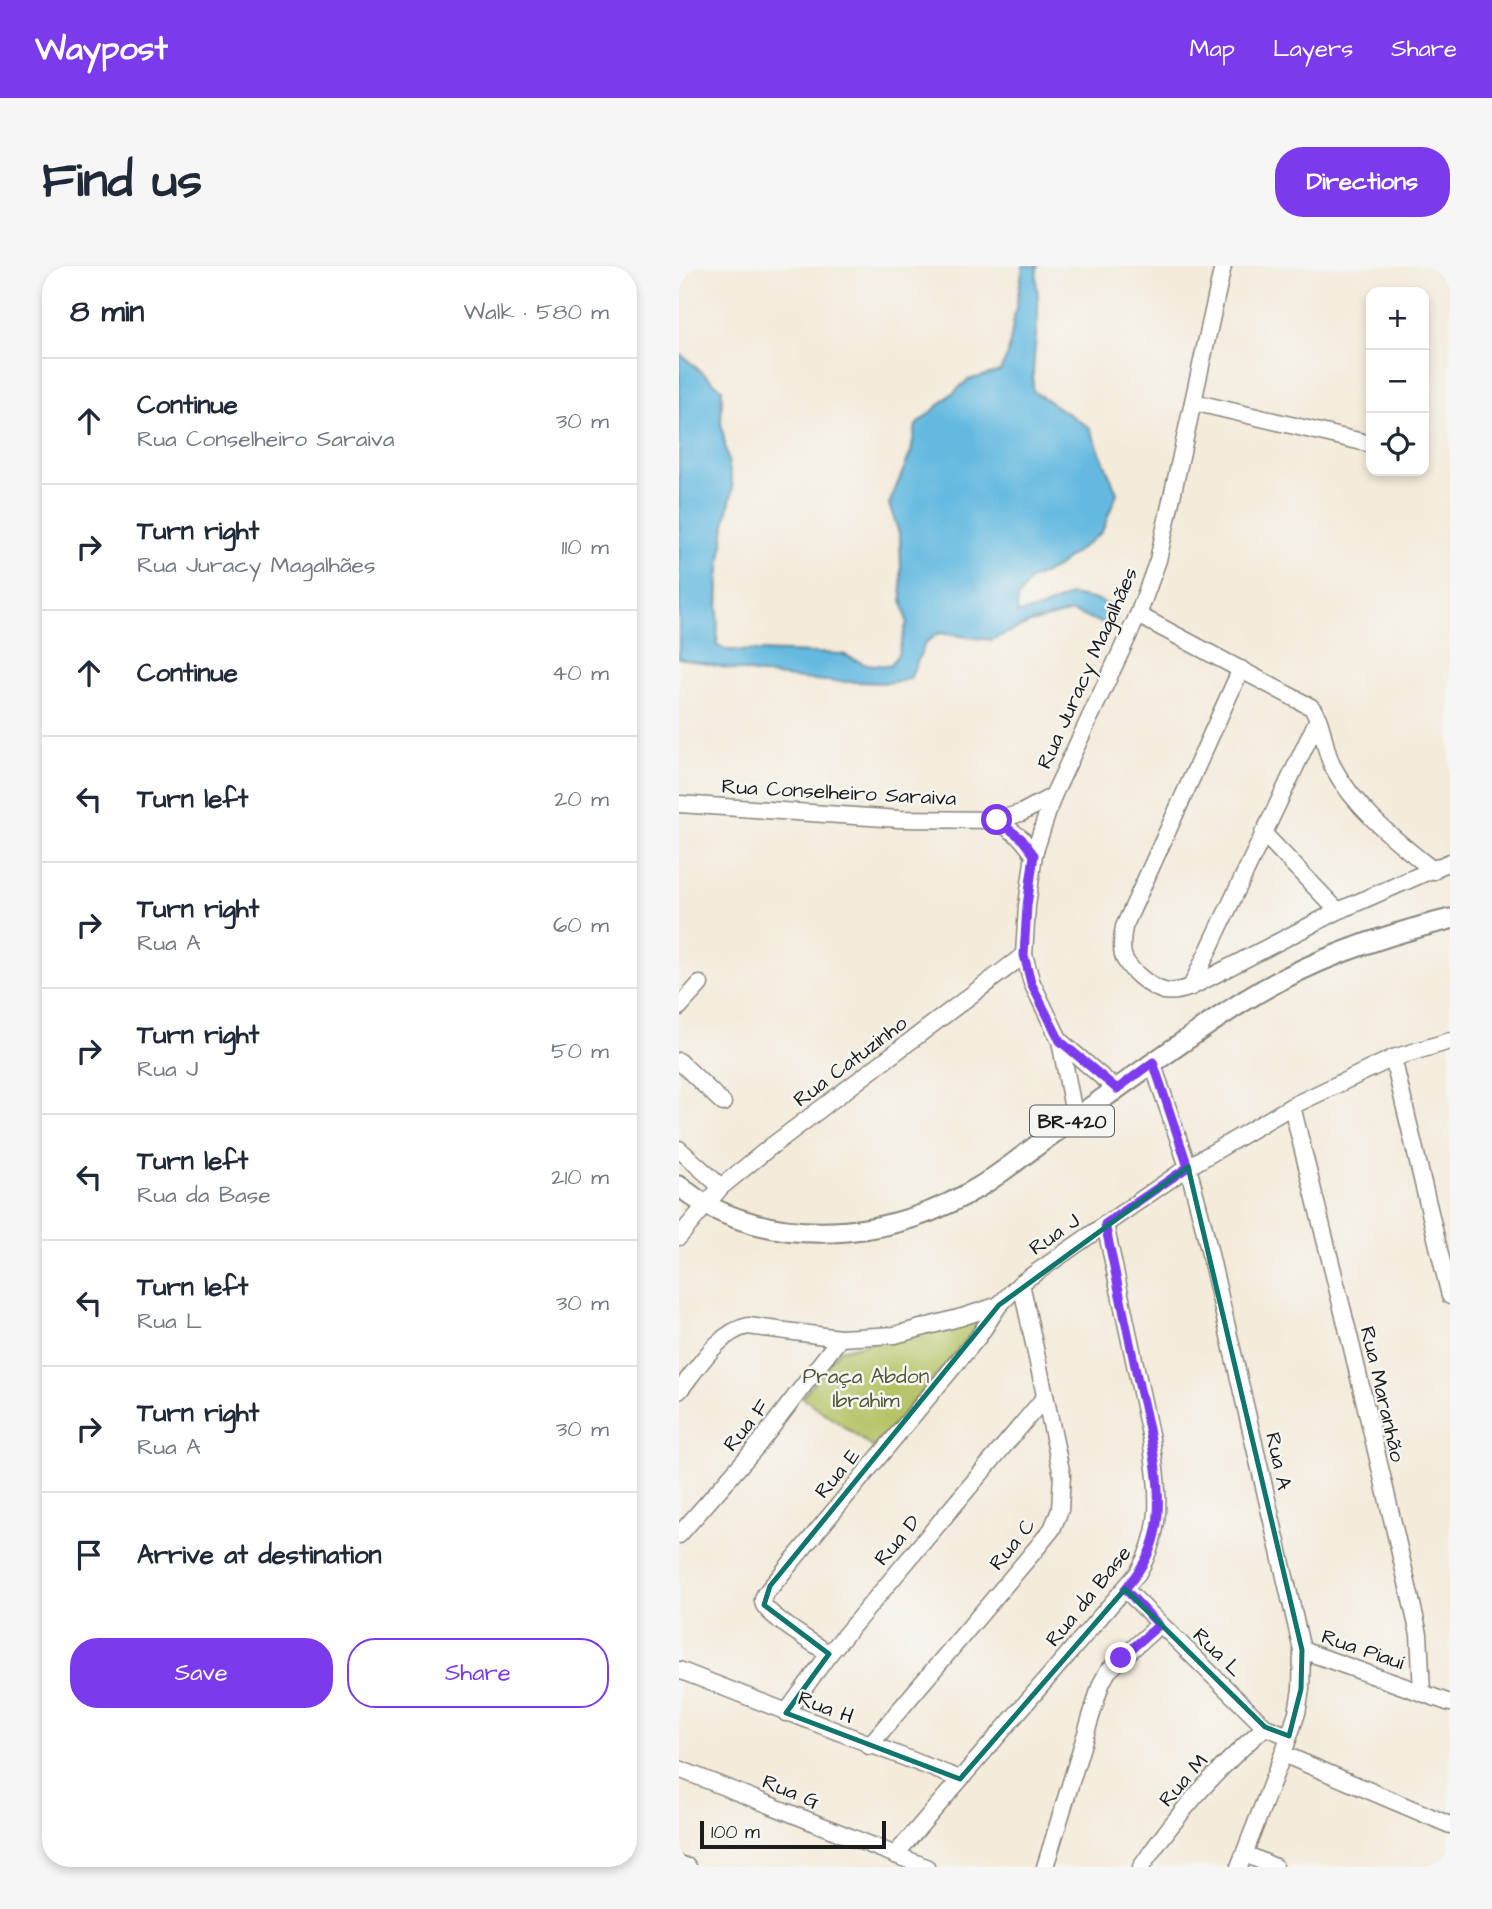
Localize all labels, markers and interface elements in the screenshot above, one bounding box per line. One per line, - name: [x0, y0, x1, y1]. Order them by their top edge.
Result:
- text: Waypost: [35, 26, 168, 72]
- text: Map: [1190, 32, 1235, 66]
- text: Layers: [1273, 32, 1353, 66]
- text: Share: [1391, 32, 1457, 66]
- button: Directions: [1275, 147, 1450, 217]
- text: Find us: [42, 148, 202, 216]
- map controls: [1366, 287, 1429, 476]
- button: +: [1366, 287, 1429, 350]
- text: 8 min: [70, 291, 144, 333]
- text: Walk · 580 m: [463, 296, 609, 328]
- button: −: [1366, 350, 1429, 413]
- text: Continue: [137, 387, 238, 423]
- icon: ahead: [70, 402, 108, 440]
- text: 30 m: [556, 405, 609, 437]
- button: locate: [1366, 413, 1429, 476]
- text: Rua Conselheiro Saraiva: [137, 423, 394, 455]
- text: Turn right: [137, 513, 259, 549]
- icon: right: [70, 528, 108, 566]
- text: 110 m: [561, 531, 609, 563]
- text: Rua Juracy Magalhães: [137, 549, 376, 581]
- street label: Rua Juracy Magalhães: [1030, 563, 1147, 774]
- icon: ahead: [70, 654, 108, 692]
- text: Continue: [137, 655, 238, 691]
- text: 40 m: [552, 657, 609, 689]
- street label: Rua Conselheiro Saraiva: [721, 772, 957, 813]
- icon: left: [70, 780, 108, 818]
- text: Turn left: [137, 781, 248, 817]
- text: 20 m: [554, 783, 609, 815]
- route start: [981, 804, 1012, 835]
- text: Turn right: [137, 891, 259, 927]
- icon: right: [70, 906, 108, 944]
- text: 60 m: [553, 909, 609, 941]
- text: Rua A: [137, 927, 201, 959]
- street label: Rua Catuzinho: [787, 1009, 913, 1114]
- text: Turn right: [137, 1017, 259, 1053]
- icon: right: [70, 1032, 108, 1070]
- text: 50 m: [551, 1035, 609, 1067]
- text: Rua J: [137, 1053, 198, 1085]
- road number: BR-420: [1030, 1106, 1114, 1136]
- text: Turn left: [137, 1143, 248, 1179]
- icon: left: [70, 1158, 108, 1196]
- text: 210 m: [551, 1161, 609, 1193]
- text: Rua da Base: [137, 1179, 271, 1211]
- street label: Rua J: [1023, 1207, 1085, 1262]
- text: Turn left: [137, 1269, 248, 1305]
- icon: left: [70, 1284, 108, 1322]
- text: 30 m: [556, 1287, 609, 1319]
- text: Rua L: [137, 1305, 202, 1337]
- street label: Rua Maranhão: [1353, 1323, 1412, 1465]
- park label: Praça Abdon Ibrahim: [803, 1362, 929, 1415]
- street label: Rua F: [716, 1393, 777, 1457]
- text: Turn right: [137, 1395, 259, 1431]
- icon: right: [70, 1410, 108, 1448]
- text: 30 m: [556, 1413, 609, 1445]
- street label: Rua A: [1258, 1430, 1299, 1493]
- text: Rua A: [137, 1431, 201, 1463]
- street label: Rua E: [808, 1442, 867, 1505]
- street label: Rua D: [868, 1508, 927, 1572]
- street label: Rua C: [982, 1512, 1042, 1577]
- icon: arrive: [70, 1536, 108, 1574]
- text: Arrive at destination: [137, 1537, 382, 1573]
- street label: Rua da Base: [1039, 1540, 1138, 1653]
- street label: Rua L: [1186, 1621, 1249, 1684]
- street label: Rua Piauí: [1318, 1622, 1409, 1677]
- button: Save: [70, 1638, 333, 1708]
- button: Share: [347, 1638, 609, 1708]
- route end: [1105, 1642, 1136, 1673]
- street label: Rua H: [794, 1684, 858, 1731]
- street label: Rua M: [1152, 1747, 1215, 1813]
- street label: Rua G: [758, 1767, 824, 1816]
- scale bar: [700, 1818, 885, 1850]
- text: 100 m: [711, 1819, 760, 1846]

